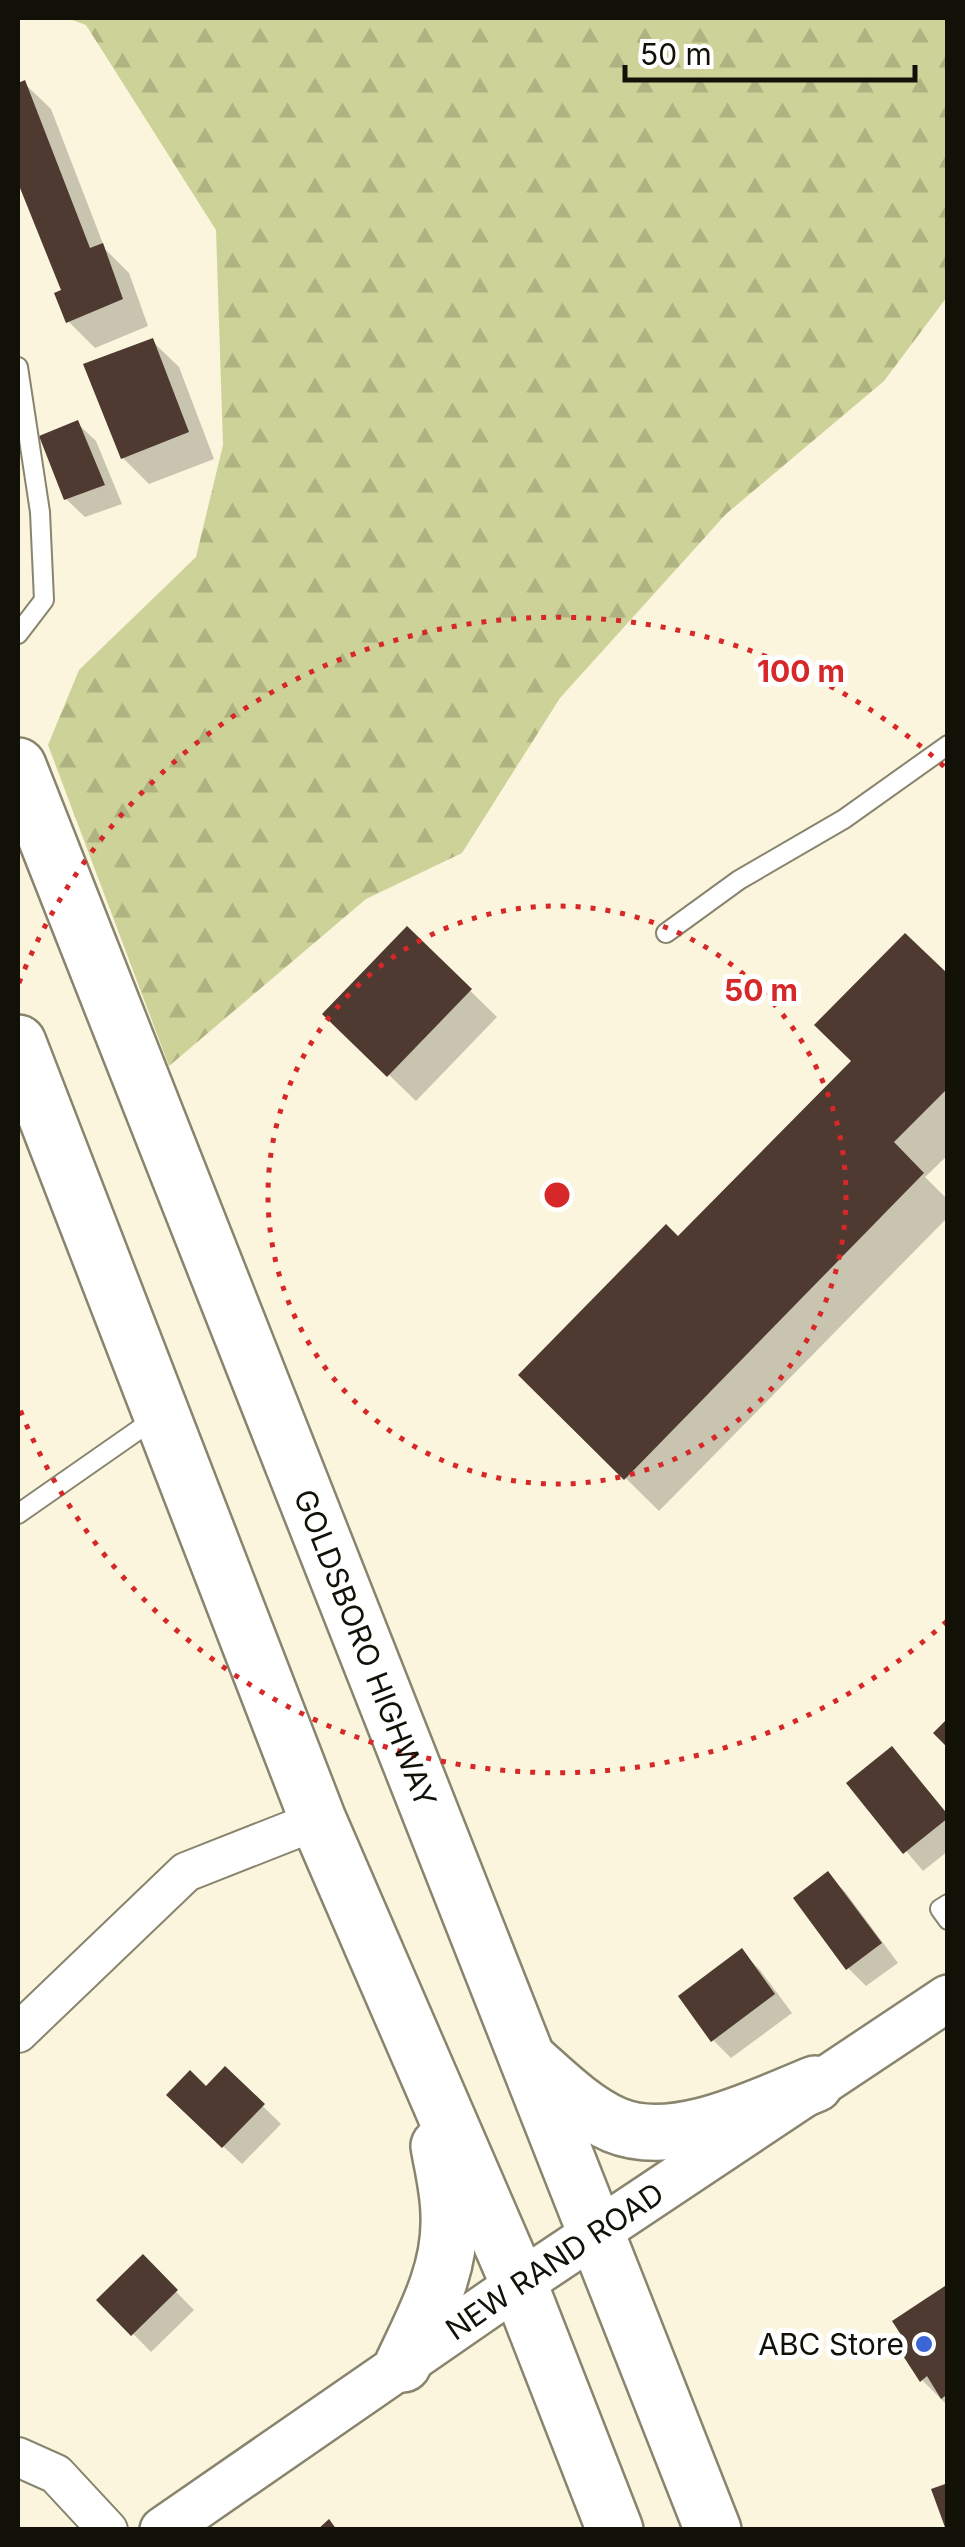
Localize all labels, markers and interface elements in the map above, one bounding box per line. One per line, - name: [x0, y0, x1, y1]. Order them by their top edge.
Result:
- scale bar: [625, 20, 915, 82]
- text: 50 m: [640, 36, 712, 72]
- text: 100 m: [757, 653, 845, 689]
- text: 50 m: [724, 972, 798, 1008]
- centre of rings: [539, 1177, 575, 1213]
- street label: GOLDSBORO HIGHWAY: [287, 1484, 444, 1812]
- street label: NEW RAND ROAD: [439, 2175, 670, 2347]
- place label: ABC Store: [758, 2326, 904, 2362]
- marker: ABC Store: [913, 2333, 935, 2355]

